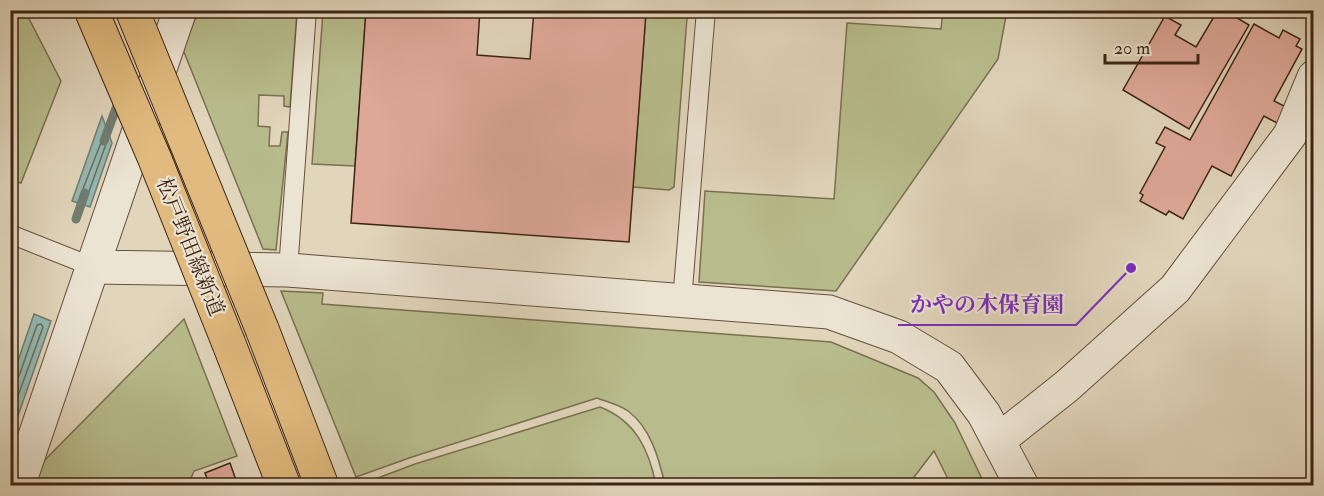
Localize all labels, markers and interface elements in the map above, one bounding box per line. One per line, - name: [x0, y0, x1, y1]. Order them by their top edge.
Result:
- scale bar: [1105, 27, 1198, 65]
- text: 20 m: [1114, 37, 1150, 60]
- street label: 松戸野田線新道: [150, 174, 230, 320]
- callout: かやの木保育園: [898, 285, 1076, 325]
- text: かやの木保育園: [910, 291, 1064, 319]

